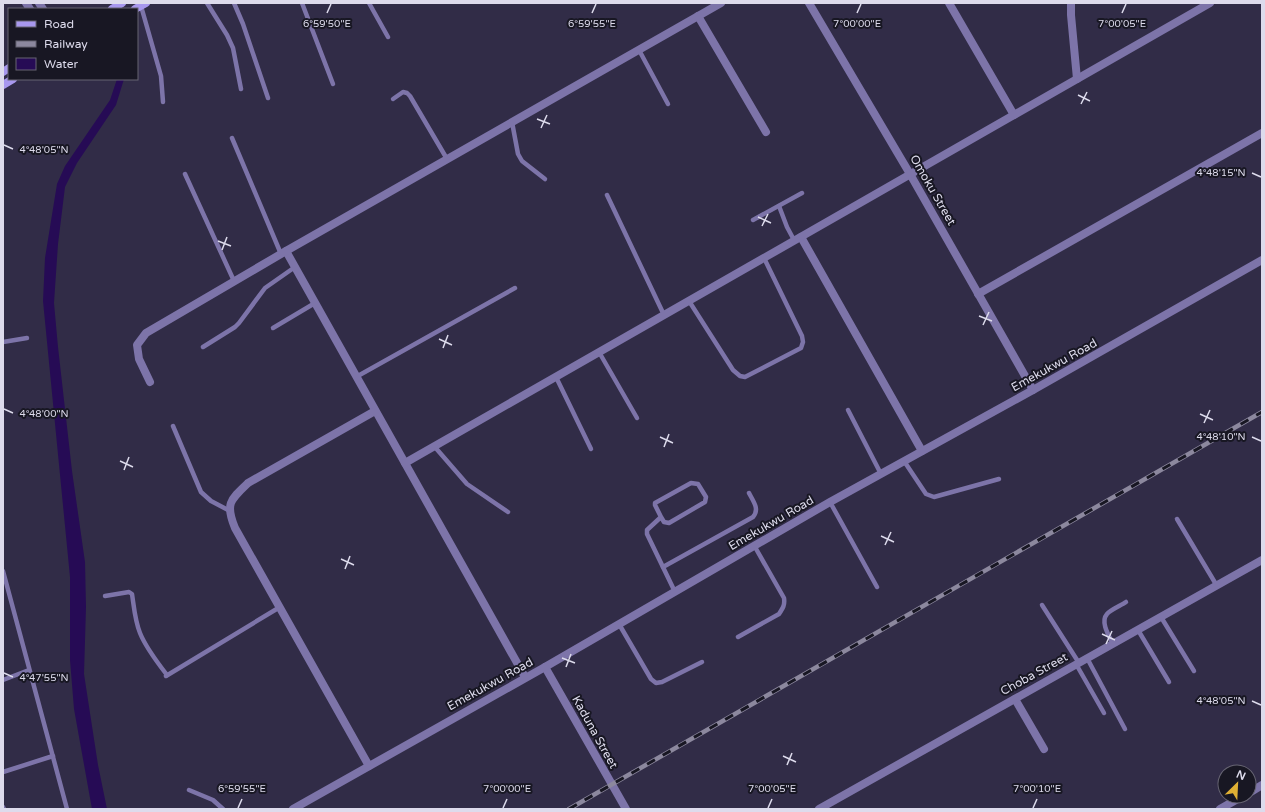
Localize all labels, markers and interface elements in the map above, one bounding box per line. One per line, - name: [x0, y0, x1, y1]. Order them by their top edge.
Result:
- legend: [8, 8, 138, 80]
- text: Road: [44, 17, 74, 31]
- text: 6°59'50"E: [303, 18, 351, 30]
- text: 6°59'55"E: [568, 18, 616, 30]
- text: 7°00'00"E: [833, 18, 881, 30]
- text: 7°00'05"E: [1098, 18, 1146, 30]
- text: Railway: [44, 37, 88, 51]
- text: Water: [44, 57, 79, 71]
- text: 4°48'05"N: [19, 144, 69, 156]
- street label: Omoku Street: [907, 152, 959, 228]
- text: 4°48'15"N: [1196, 167, 1246, 179]
- street label: Emekukwu Road: [1009, 336, 1099, 394]
- text: 4°48'00"N: [19, 408, 69, 420]
- text: 4°48'10"N: [1196, 431, 1246, 443]
- street label: Emekukwu Road: [726, 493, 816, 553]
- street label: Choba Street: [998, 650, 1070, 698]
- street label: Emekukwu Road: [445, 655, 535, 713]
- text: 4°47'55"N: [19, 672, 69, 684]
- street label: Kaduna Street: [569, 693, 621, 771]
- text: 4°48'05"N: [1196, 695, 1246, 707]
- north arrow: [1217, 764, 1257, 804]
- text: N: [1234, 768, 1248, 783]
- text: 6°59'55"E: [218, 783, 266, 795]
- text: 7°00'00"E: [483, 783, 531, 795]
- text: 7°00'05"E: [748, 783, 796, 795]
- text: 7°00'10"E: [1013, 783, 1061, 795]

